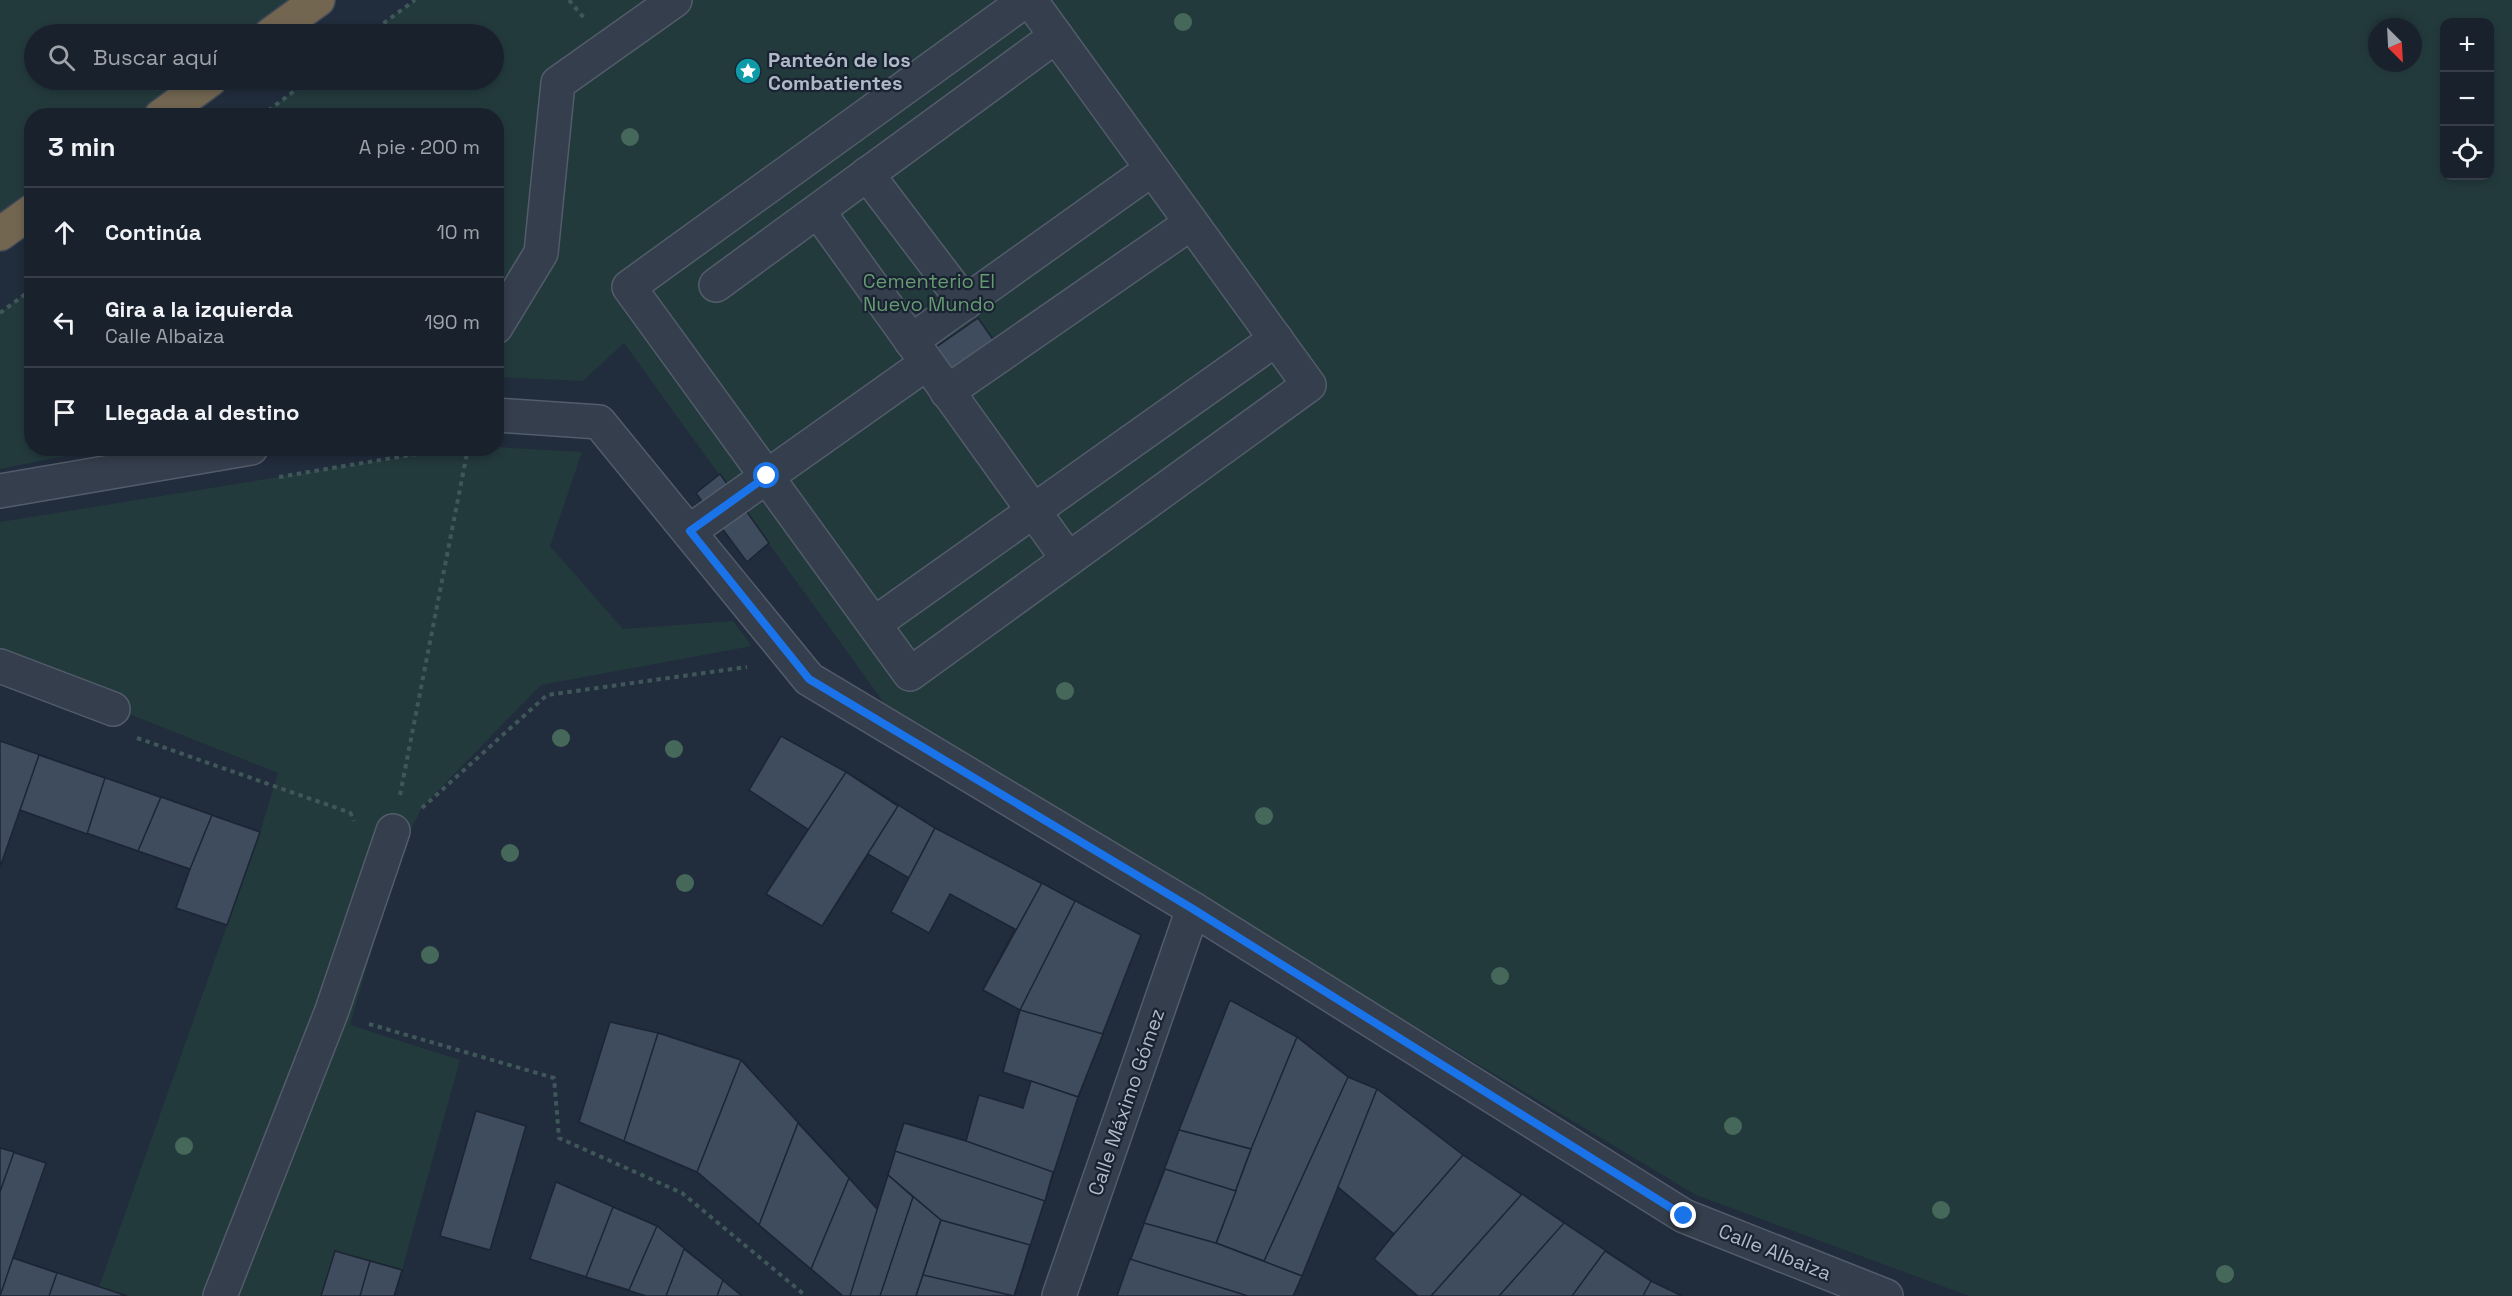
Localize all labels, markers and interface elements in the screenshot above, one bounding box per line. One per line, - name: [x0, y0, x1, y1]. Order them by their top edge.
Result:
- north arrow: [2368, 18, 2422, 72]
- map controls: [2440, 18, 2494, 180]
- button: +: [2440, 18, 2494, 72]
- search box: [24, 24, 504, 90]
- icon: search: [45, 41, 78, 74]
- text: Buscar aquí: [93, 43, 218, 71]
- place label: Panteón de los Combatientes: [768, 47, 911, 96]
- place icon: Panteón de los Combatientes: [733, 56, 763, 86]
- button: −: [2440, 72, 2494, 126]
- button: locate: [2440, 126, 2494, 180]
- text: 3 min: [48, 130, 116, 164]
- text: A pie · 200 m: [359, 134, 480, 160]
- icon: ahead: [48, 216, 81, 249]
- text: Continúa: [105, 218, 201, 246]
- text: 10 m: [436, 219, 480, 245]
- park label: Cementerio El Nuevo Mundo: [863, 268, 995, 317]
- text: Gira a la izquierda: [105, 295, 293, 323]
- icon: left: [48, 306, 81, 339]
- text: 190 m: [424, 309, 480, 335]
- text: Calle Albaiza: [105, 323, 225, 349]
- icon: arrive: [48, 396, 81, 429]
- text: Llegada al destino: [105, 398, 299, 426]
- route start: [753, 462, 779, 488]
- street label: Calle Máximo Gómez: [1082, 1005, 1170, 1199]
- route end: [1670, 1202, 1696, 1228]
- street label: Calle Albaiza: [1715, 1218, 1835, 1286]

